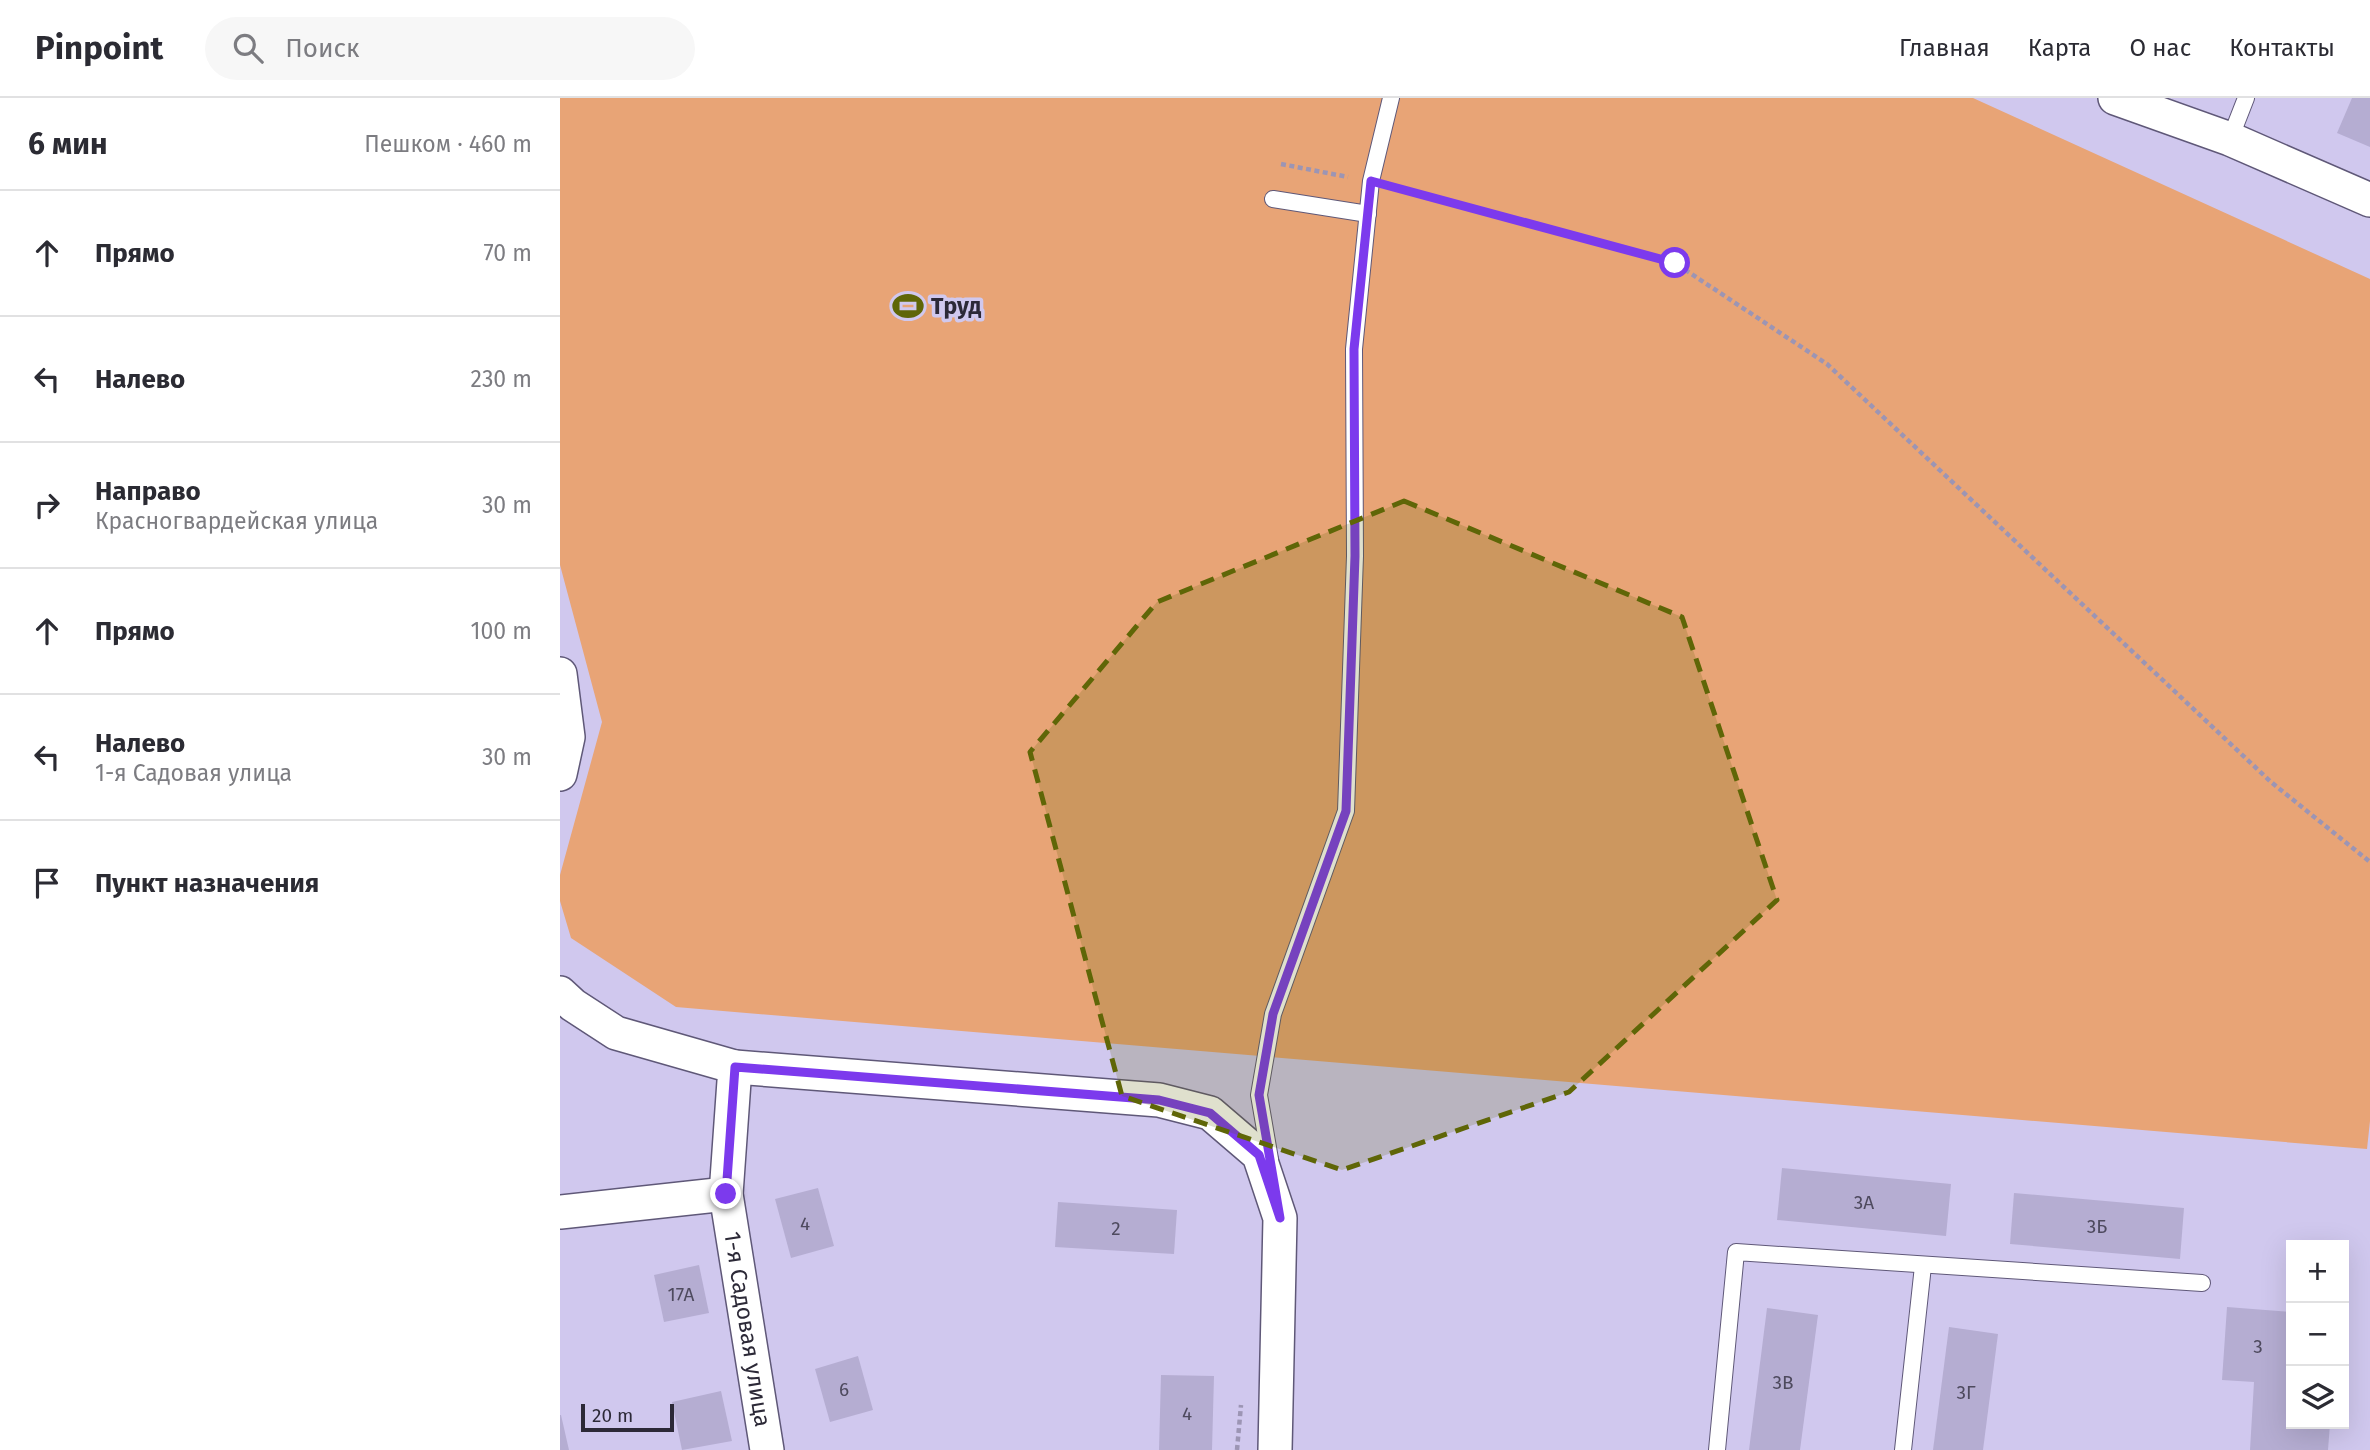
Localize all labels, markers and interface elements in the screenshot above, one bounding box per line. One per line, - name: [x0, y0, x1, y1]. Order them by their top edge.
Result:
- search box: [205, 17, 695, 80]
- text: Pinpoint: [35, 28, 163, 68]
- icon: search: [229, 29, 267, 67]
- text: Поиск: [285, 33, 359, 64]
- text: Главная: [1899, 34, 1990, 62]
- text: Карта: [2028, 34, 2091, 62]
- text: О нас: [2129, 34, 2191, 62]
- text: Контакты: [2229, 34, 2335, 62]
- text: 6 мин: [28, 126, 108, 162]
- text: Пешком · 460 m: [364, 130, 532, 158]
- icon: ahead: [28, 234, 66, 272]
- text: Прямо: [95, 238, 175, 269]
- text: 70 m: [483, 239, 532, 267]
- route start: [1659, 247, 1690, 278]
- sports icon: Труд: [891, 289, 925, 323]
- place label: Труд: [931, 292, 981, 320]
- icon: left: [28, 360, 66, 398]
- text: Налево: [95, 364, 185, 395]
- text: 230 m: [471, 365, 532, 393]
- text: Направо: [95, 476, 201, 507]
- icon: right: [28, 486, 66, 524]
- text: 30 m: [482, 491, 532, 519]
- text: Красногвардейская улица: [95, 507, 378, 535]
- icon: ahead: [28, 612, 66, 650]
- text: Прямо: [95, 616, 175, 647]
- text: 100 m: [471, 617, 532, 645]
- text: Налево: [95, 728, 185, 759]
- icon: left: [28, 738, 66, 776]
- text: 30 m: [482, 743, 532, 771]
- text: 1-я Садовая улица: [95, 759, 292, 787]
- icon: arrive: [28, 864, 66, 902]
- text: Пункт назначения: [95, 868, 319, 899]
- route end: [710, 1178, 741, 1209]
- house number: 3А: [1854, 1191, 1874, 1214]
- house number: 4: [800, 1212, 810, 1235]
- house number: 3Б: [2087, 1215, 2107, 1238]
- house number: 2: [1111, 1217, 1121, 1240]
- street label: 1-я Садовая улица: [718, 1230, 777, 1429]
- map controls: [2286, 1240, 2349, 1429]
- button: +: [2286, 1240, 2349, 1303]
- house number: 17А: [668, 1283, 695, 1306]
- button: −: [2286, 1303, 2349, 1366]
- house number: 3: [2253, 1335, 2263, 1358]
- button: layers: [2286, 1366, 2349, 1429]
- house number: 3В: [1772, 1371, 1794, 1394]
- house number: 6: [839, 1378, 849, 1401]
- house number: 3Г: [1956, 1381, 1976, 1404]
- scale bar: [581, 1401, 674, 1433]
- house number: 4: [1182, 1402, 1192, 1425]
- text: 20 m: [592, 1404, 633, 1427]

